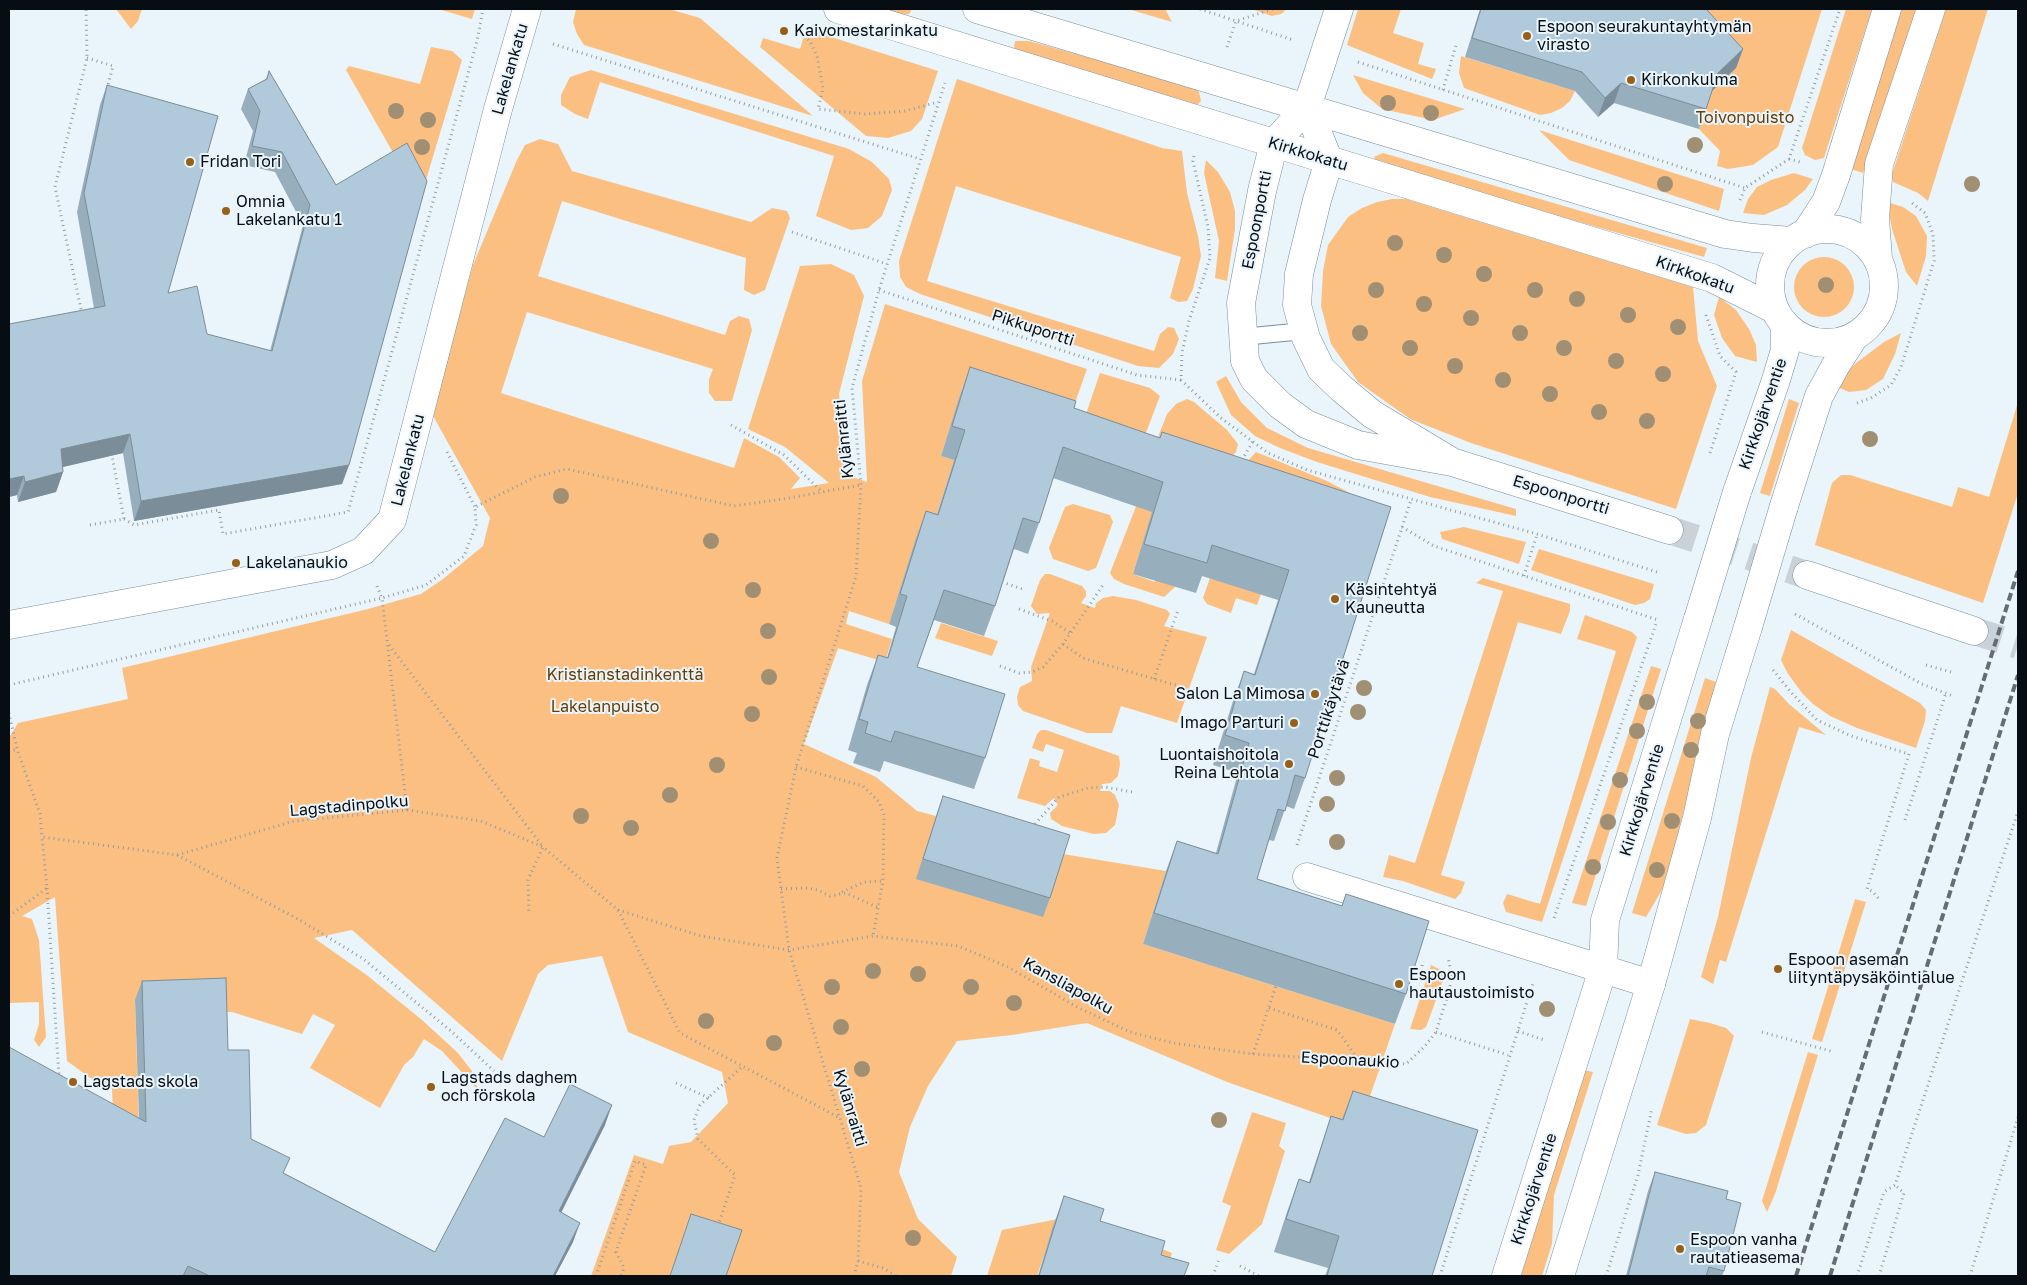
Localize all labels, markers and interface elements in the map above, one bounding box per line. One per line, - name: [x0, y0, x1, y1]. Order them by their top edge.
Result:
- place label: Espoon seurakuntayhtymän virasto: [1537, 17, 1752, 55]
- street label: Lakelankatu: [488, 21, 532, 117]
- place label: Kaivomestarinkatu: [794, 21, 938, 41]
- marker: Kaivomestarinkatu: [778, 25, 790, 37]
- marker: Espoon seurakuntayhtymän virasto: [1521, 30, 1533, 42]
- place label: Kirkonkulma: [1641, 70, 1738, 90]
- marker: Kirkonkulma: [1625, 74, 1637, 86]
- park label: Toivonpuisto: [1696, 108, 1794, 128]
- street label: Kirkkokatu: [1266, 133, 1350, 175]
- place label: Fridan Tori: [200, 152, 281, 172]
- marker: Fridan Tori: [184, 156, 196, 168]
- street label: Espoonportti: [1238, 169, 1276, 271]
- place label: Omnia Lakelankatu 1: [236, 192, 342, 230]
- marker: Omnia Lakelankatu 1: [220, 205, 232, 217]
- street label: Kirkkokatu: [1653, 252, 1737, 298]
- street label: Pikkuportti: [989, 306, 1077, 350]
- street label: Kirkkojärventie: [1735, 356, 1791, 472]
- street label: Kylänraitti: [830, 398, 858, 480]
- street label: Lakelankatu: [387, 412, 429, 508]
- street label: Espoonportti: [1510, 471, 1612, 519]
- place label: Lakelanaukio: [246, 553, 348, 573]
- marker: Lakelanaukio: [230, 557, 242, 569]
- place label: Käsintehtyä Kauneutta: [1345, 580, 1437, 618]
- marker: Käsintehtyä Kauneutta: [1329, 593, 1341, 605]
- street label: Porttikäytävä: [1304, 657, 1354, 761]
- park label: Kristianstadinkenttä: [547, 665, 703, 685]
- place label: Salon La Mimosa: [1176, 684, 1305, 704]
- marker: Salon La Mimosa: [1309, 688, 1321, 700]
- park label: Lakelanpuisto: [551, 697, 659, 717]
- place label: Imago Parturi: [1180, 713, 1284, 733]
- marker: Imago Parturi: [1288, 717, 1300, 729]
- street label: Kirkkojärventie: [1616, 741, 1668, 859]
- place label: Luontaishoitola Reina Lehtola: [1159, 745, 1279, 783]
- marker: Luontaishoitola Reina Lehtola: [1283, 758, 1295, 770]
- street label: Lagstadinpolku: [289, 791, 409, 821]
- place label: Espoon aseman liityntäpysäköintialue: [1788, 950, 1955, 988]
- street label: Kansliapolku: [1020, 953, 1116, 1019]
- marker: Espoon aseman liityntäpysäköintialue: [1772, 963, 1784, 975]
- place label: Espoon hautaustoimisto: [1409, 965, 1534, 1003]
- marker: Espoon hautaustoimisto: [1393, 978, 1405, 990]
- street label: Espoonaukio: [1300, 1048, 1400, 1072]
- street label: Kylänraitti: [829, 1067, 871, 1149]
- place label: Lagstads daghem och förskola: [441, 1068, 577, 1106]
- place label: Lagstads skola: [83, 1072, 198, 1092]
- marker: Lagstads skola: [67, 1076, 79, 1088]
- marker: Lagstads daghem och förskola: [425, 1081, 437, 1093]
- street label: Kirkkojärventie: [1507, 1131, 1561, 1247]
- place label: Espoon vanha rautatieasema: [1690, 1230, 1800, 1268]
- marker: Espoon vanha rautatieasema: [1674, 1243, 1686, 1255]

